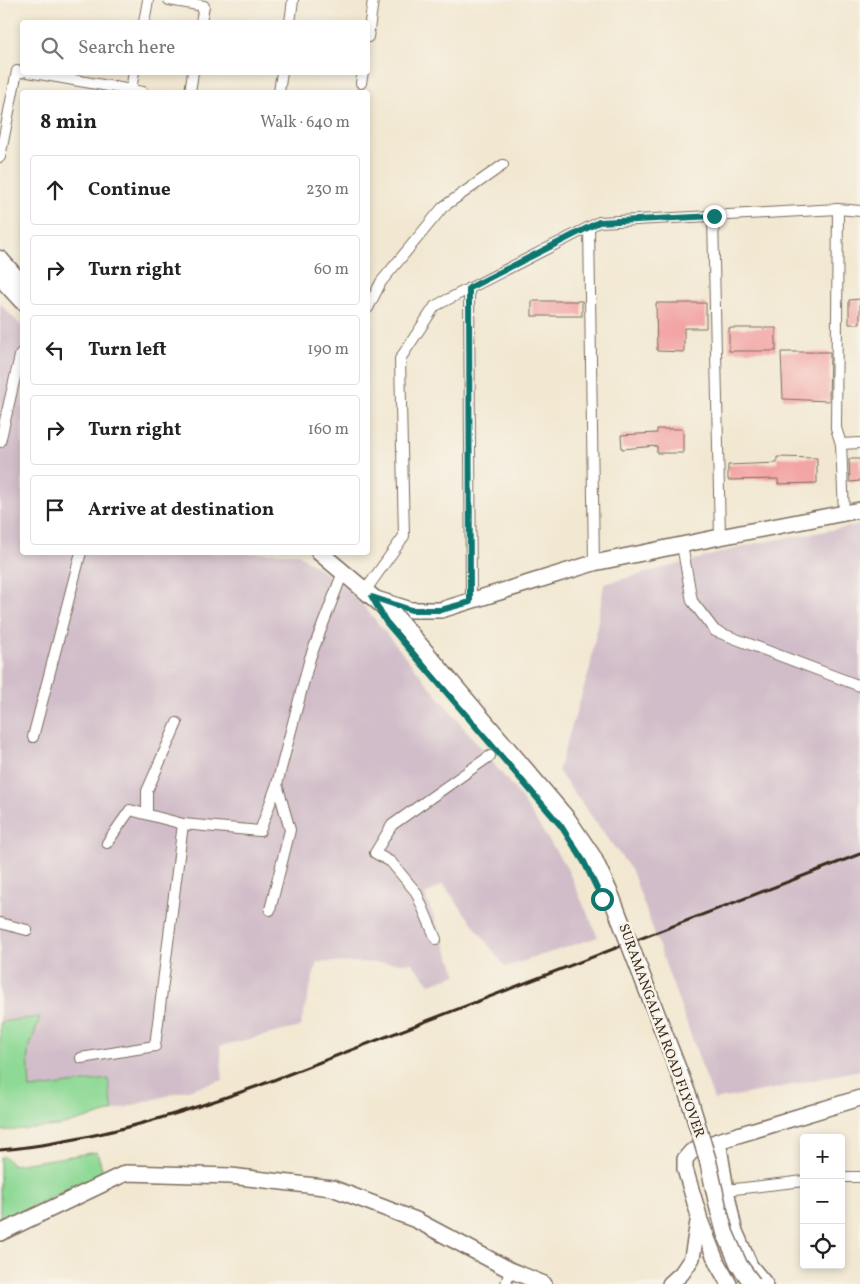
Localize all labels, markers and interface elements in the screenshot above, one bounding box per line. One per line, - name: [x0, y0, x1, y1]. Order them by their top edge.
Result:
- search box: [20, 20, 370, 75]
- icon: search: [38, 34, 66, 62]
- text: Search here: [78, 35, 175, 61]
- text: 8 min: [40, 108, 97, 137]
- text: Walk · 640 m: [260, 112, 350, 134]
- icon: ahead: [41, 176, 69, 204]
- text: Continue: [88, 177, 171, 203]
- text: 230 m: [306, 179, 349, 201]
- route end: [703, 205, 726, 228]
- icon: right: [41, 256, 69, 284]
- text: Turn right: [88, 257, 181, 283]
- text: 60 m: [314, 259, 349, 281]
- icon: left: [41, 336, 69, 364]
- text: Turn left: [88, 337, 167, 363]
- text: 190 m: [307, 339, 349, 361]
- icon: right: [41, 416, 69, 444]
- text: Turn right: [88, 417, 181, 443]
- text: 160 m: [308, 419, 349, 441]
- icon: arrive: [41, 496, 69, 524]
- text: Arrive at destination: [88, 497, 274, 523]
- route start: [591, 888, 614, 911]
- street label: SURAMANGALAM ROAD FLYOVER: [613, 921, 709, 1141]
- map controls: [800, 1134, 845, 1269]
- button: +: [800, 1134, 845, 1179]
- button: −: [800, 1179, 845, 1224]
- button: locate: [800, 1224, 845, 1269]

